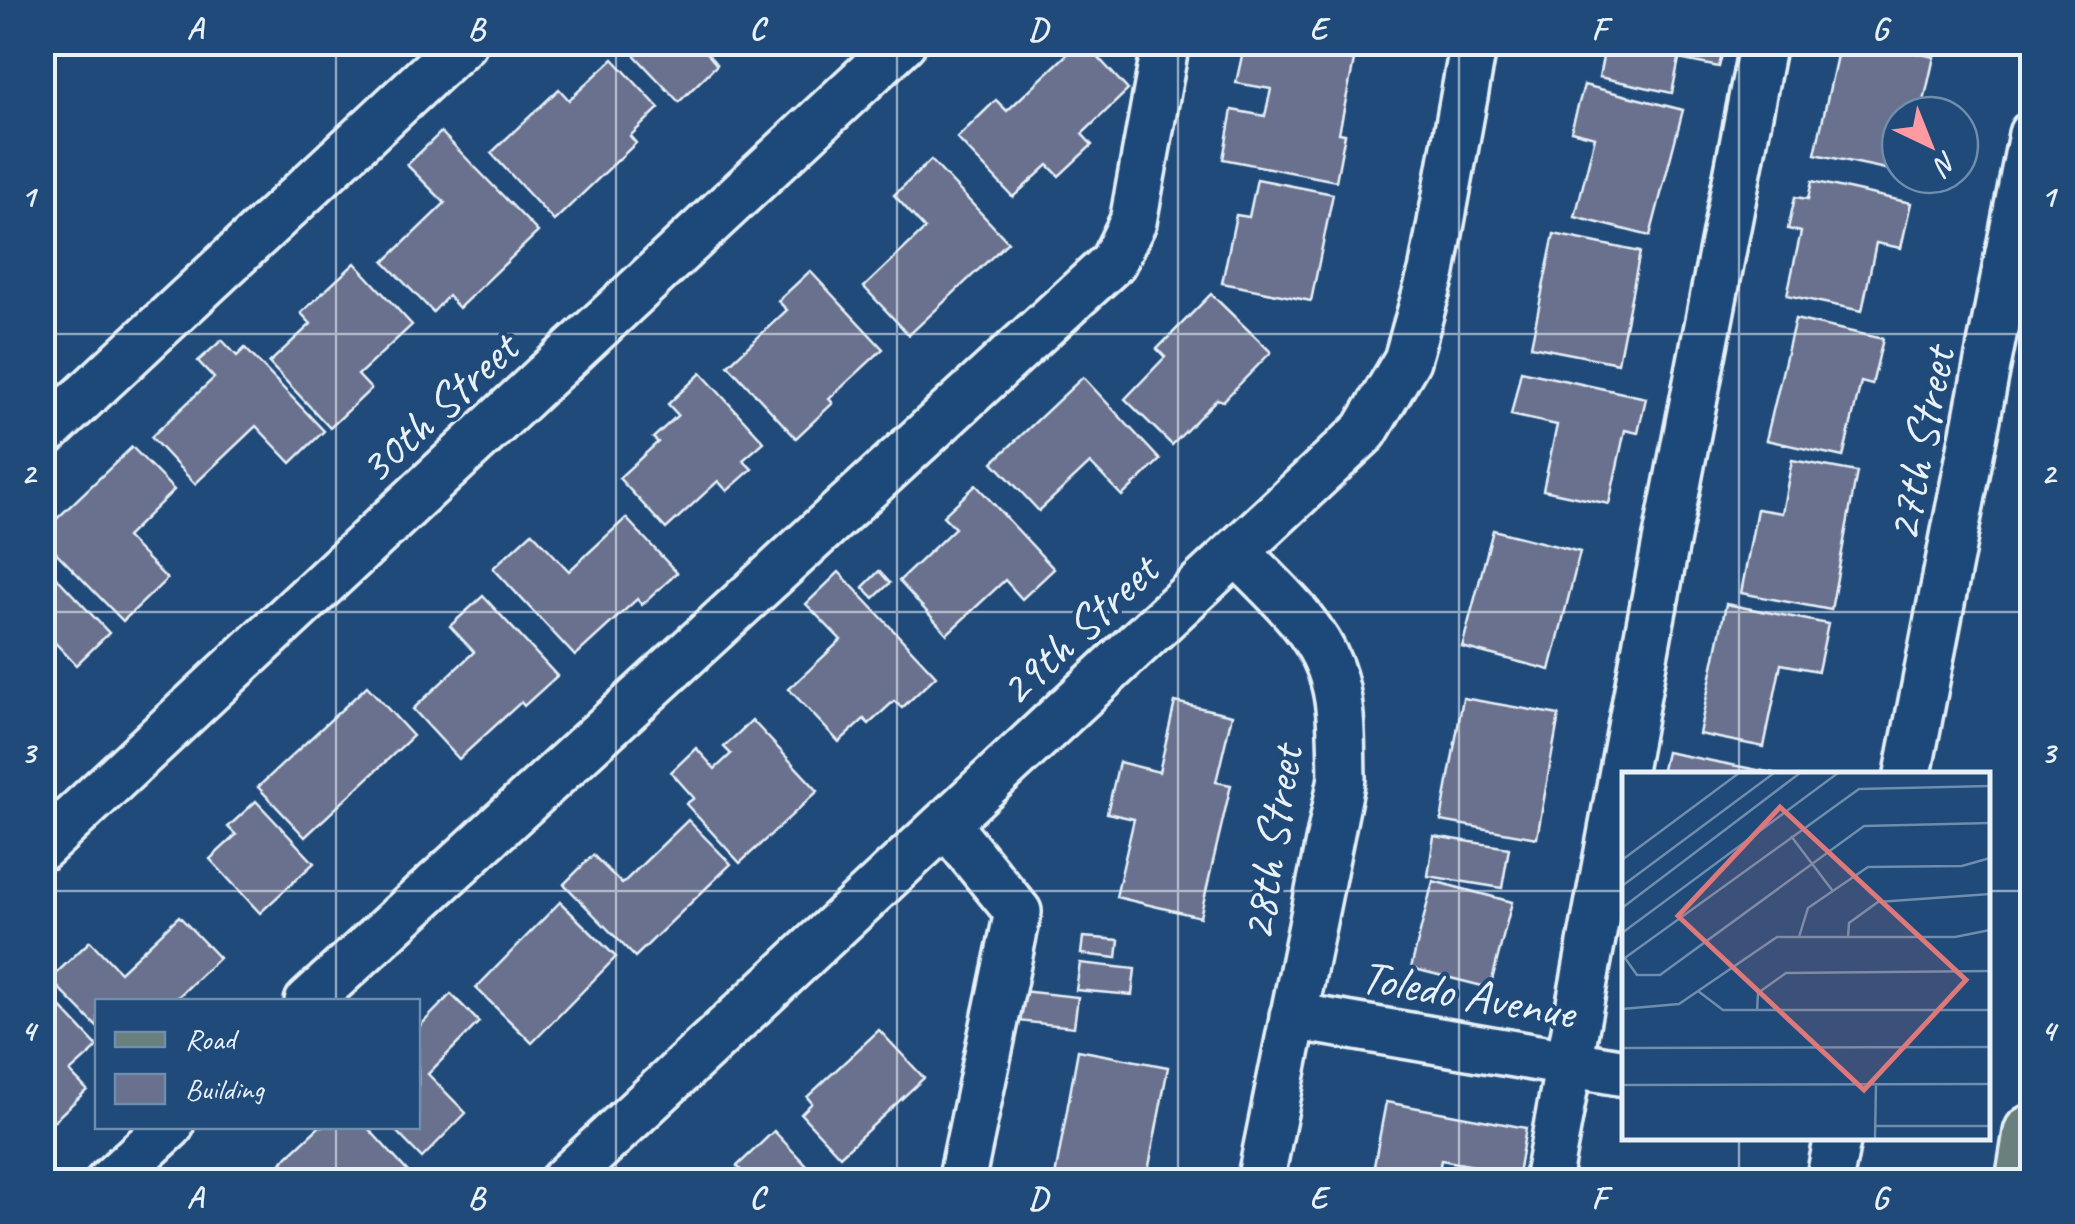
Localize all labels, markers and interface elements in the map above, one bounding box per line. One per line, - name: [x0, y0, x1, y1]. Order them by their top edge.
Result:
- text: A: [187, 8, 206, 49]
- text: B: [468, 8, 487, 49]
- text: C: [749, 8, 769, 49]
- text: D: [1029, 8, 1051, 49]
- text: E: [1309, 8, 1331, 49]
- text: F: [1592, 8, 1614, 49]
- text: G: [1872, 8, 1892, 49]
- north arrow: [1880, 95, 1980, 195]
- text: N: [1925, 144, 1965, 185]
- text: 1: [21, 175, 39, 216]
- text: 1: [2041, 175, 2059, 216]
- street label: 30th Street: [346, 316, 533, 497]
- street label: 27th Street: [1872, 338, 1969, 546]
- text: 2: [21, 453, 38, 494]
- text: 2: [2041, 453, 2058, 494]
- street label: 29th Street: [986, 538, 1173, 719]
- text: 3: [21, 732, 38, 773]
- text: 3: [2041, 732, 2058, 773]
- street label: 28th Street: [1226, 738, 1317, 945]
- inset map: [1622, 772, 1990, 1139]
- street label: Toledo Avenue: [1356, 946, 1583, 1043]
- legend: [95, 999, 420, 1129]
- text: 4: [21, 1010, 39, 1051]
- text: 4: [2041, 1010, 2059, 1051]
- text: Road: [185, 1020, 239, 1058]
- text: Building: [185, 1070, 265, 1108]
- text: A: [187, 1177, 206, 1218]
- text: B: [468, 1177, 487, 1218]
- text: C: [749, 1177, 769, 1218]
- text: D: [1029, 1177, 1051, 1218]
- text: E: [1309, 1177, 1331, 1218]
- text: F: [1592, 1177, 1614, 1218]
- text: G: [1872, 1177, 1892, 1218]

